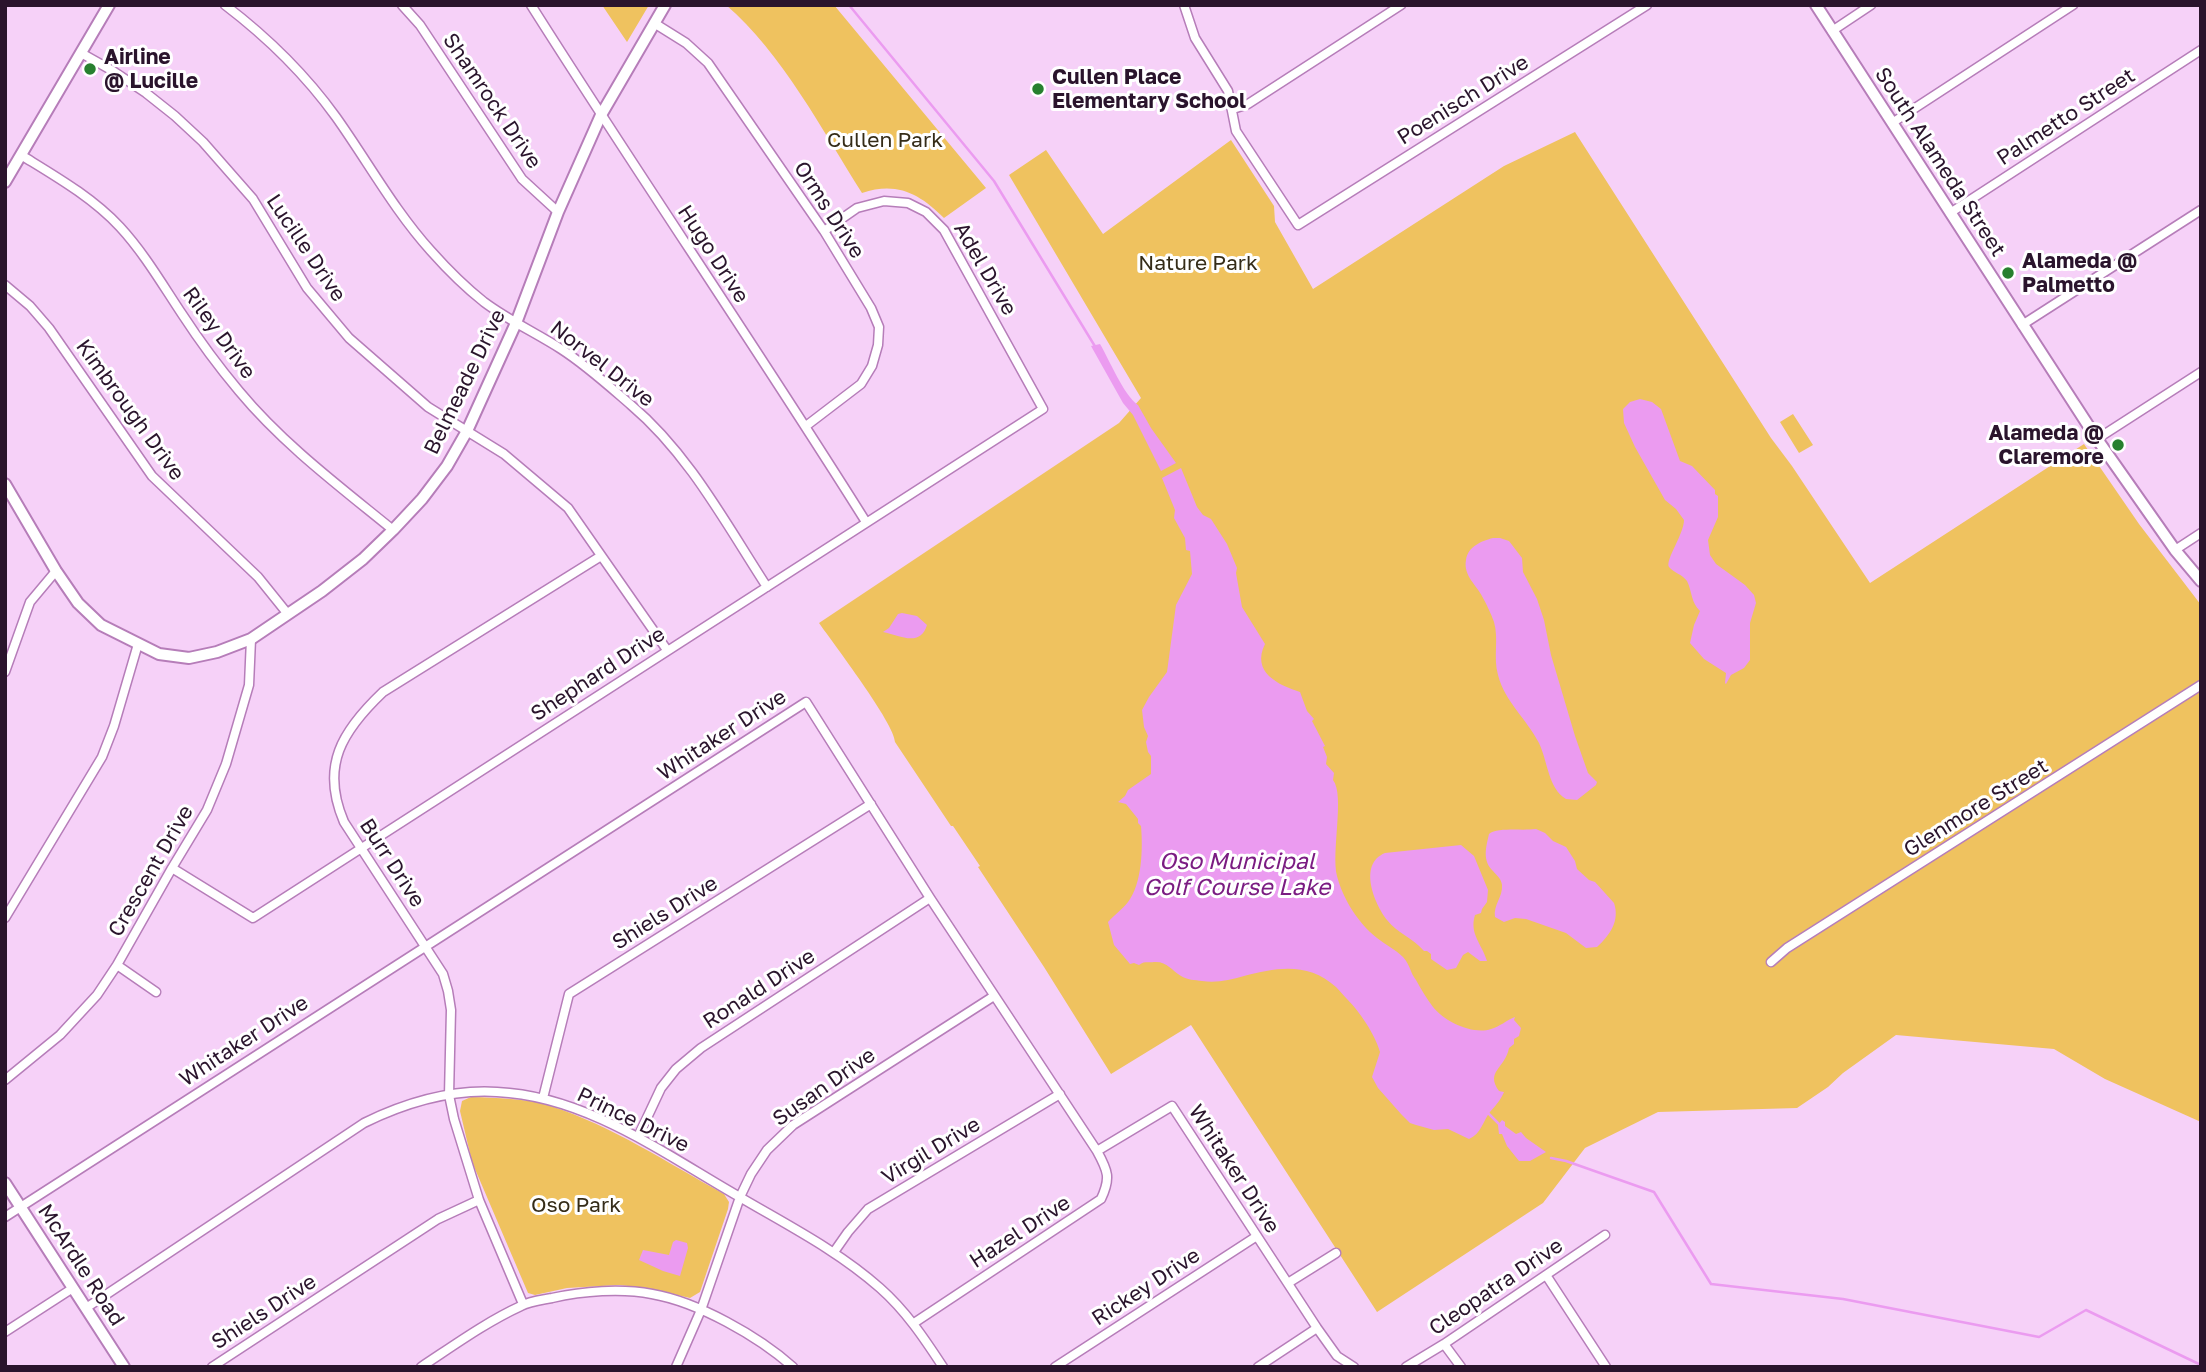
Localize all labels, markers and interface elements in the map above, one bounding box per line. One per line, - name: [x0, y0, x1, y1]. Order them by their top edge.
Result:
- street label: Shamrock Drive: [437, 28, 547, 174]
- place label: Airline @ Lucille: [104, 44, 198, 94]
- street label: Poenisch Drive: [1393, 50, 1533, 150]
- marker: Airline @ Lucille: [82, 61, 98, 77]
- street label: South Alameda Street: [1869, 63, 2011, 261]
- street label: Palmetto Street: [1992, 63, 2140, 171]
- place label: Cullen Place Elementary School: [1052, 64, 1246, 114]
- marker: Cullen Place Elementary School: [1030, 81, 1046, 97]
- park label: Cullen Park: [827, 127, 943, 153]
- street label: Orms Drive: [788, 157, 870, 263]
- street label: Lucille Drive: [261, 190, 351, 306]
- street label: Hugo Drive: [672, 200, 754, 308]
- street label: Adel Drive: [948, 218, 1022, 320]
- place label: Alameda @ Palmetto: [2022, 248, 2137, 298]
- park label: Nature Park: [1138, 250, 1258, 276]
- marker: Alameda @ Palmetto: [2000, 265, 2016, 281]
- street label: Riley Drive: [177, 282, 261, 384]
- street label: Belmeade Drive: [419, 305, 511, 459]
- street label: Norvel Drive: [545, 316, 659, 412]
- street label: Kimbrough Drive: [70, 335, 190, 485]
- place label: Alameda @ Claremore: [1989, 420, 2104, 470]
- marker: Alameda @ Claremore: [2110, 437, 2126, 453]
- street label: Shephard Drive: [526, 621, 670, 727]
- street label: Whitaker Drive: [653, 684, 791, 786]
- street label: Glenmore Street: [1899, 754, 2053, 862]
- street label: Crescent Drive: [103, 801, 199, 941]
- street label: Burr Drive: [354, 814, 430, 912]
- water label: Oso Municipal Golf Course Lake: [1144, 848, 1330, 902]
- street label: Shiels Drive: [608, 871, 722, 955]
- street label: Ronald Drive: [698, 944, 820, 1034]
- street label: Whitaker Drive: [175, 990, 313, 1092]
- street label: Susan Drive: [768, 1042, 880, 1132]
- street label: Prince Drive: [573, 1082, 693, 1158]
- street label: Whitaker Drive: [1183, 1100, 1285, 1238]
- street label: Virgil Drive: [877, 1112, 985, 1190]
- street label: Hazel Drive: [965, 1190, 1075, 1274]
- park label: Oso Park: [531, 1192, 621, 1218]
- street label: McArdle Road: [32, 1199, 130, 1331]
- street label: Cleopatra Drive: [1424, 1233, 1568, 1341]
- street label: Rickey Drive: [1087, 1243, 1205, 1331]
- street label: Shiels Drive: [207, 1269, 321, 1355]

